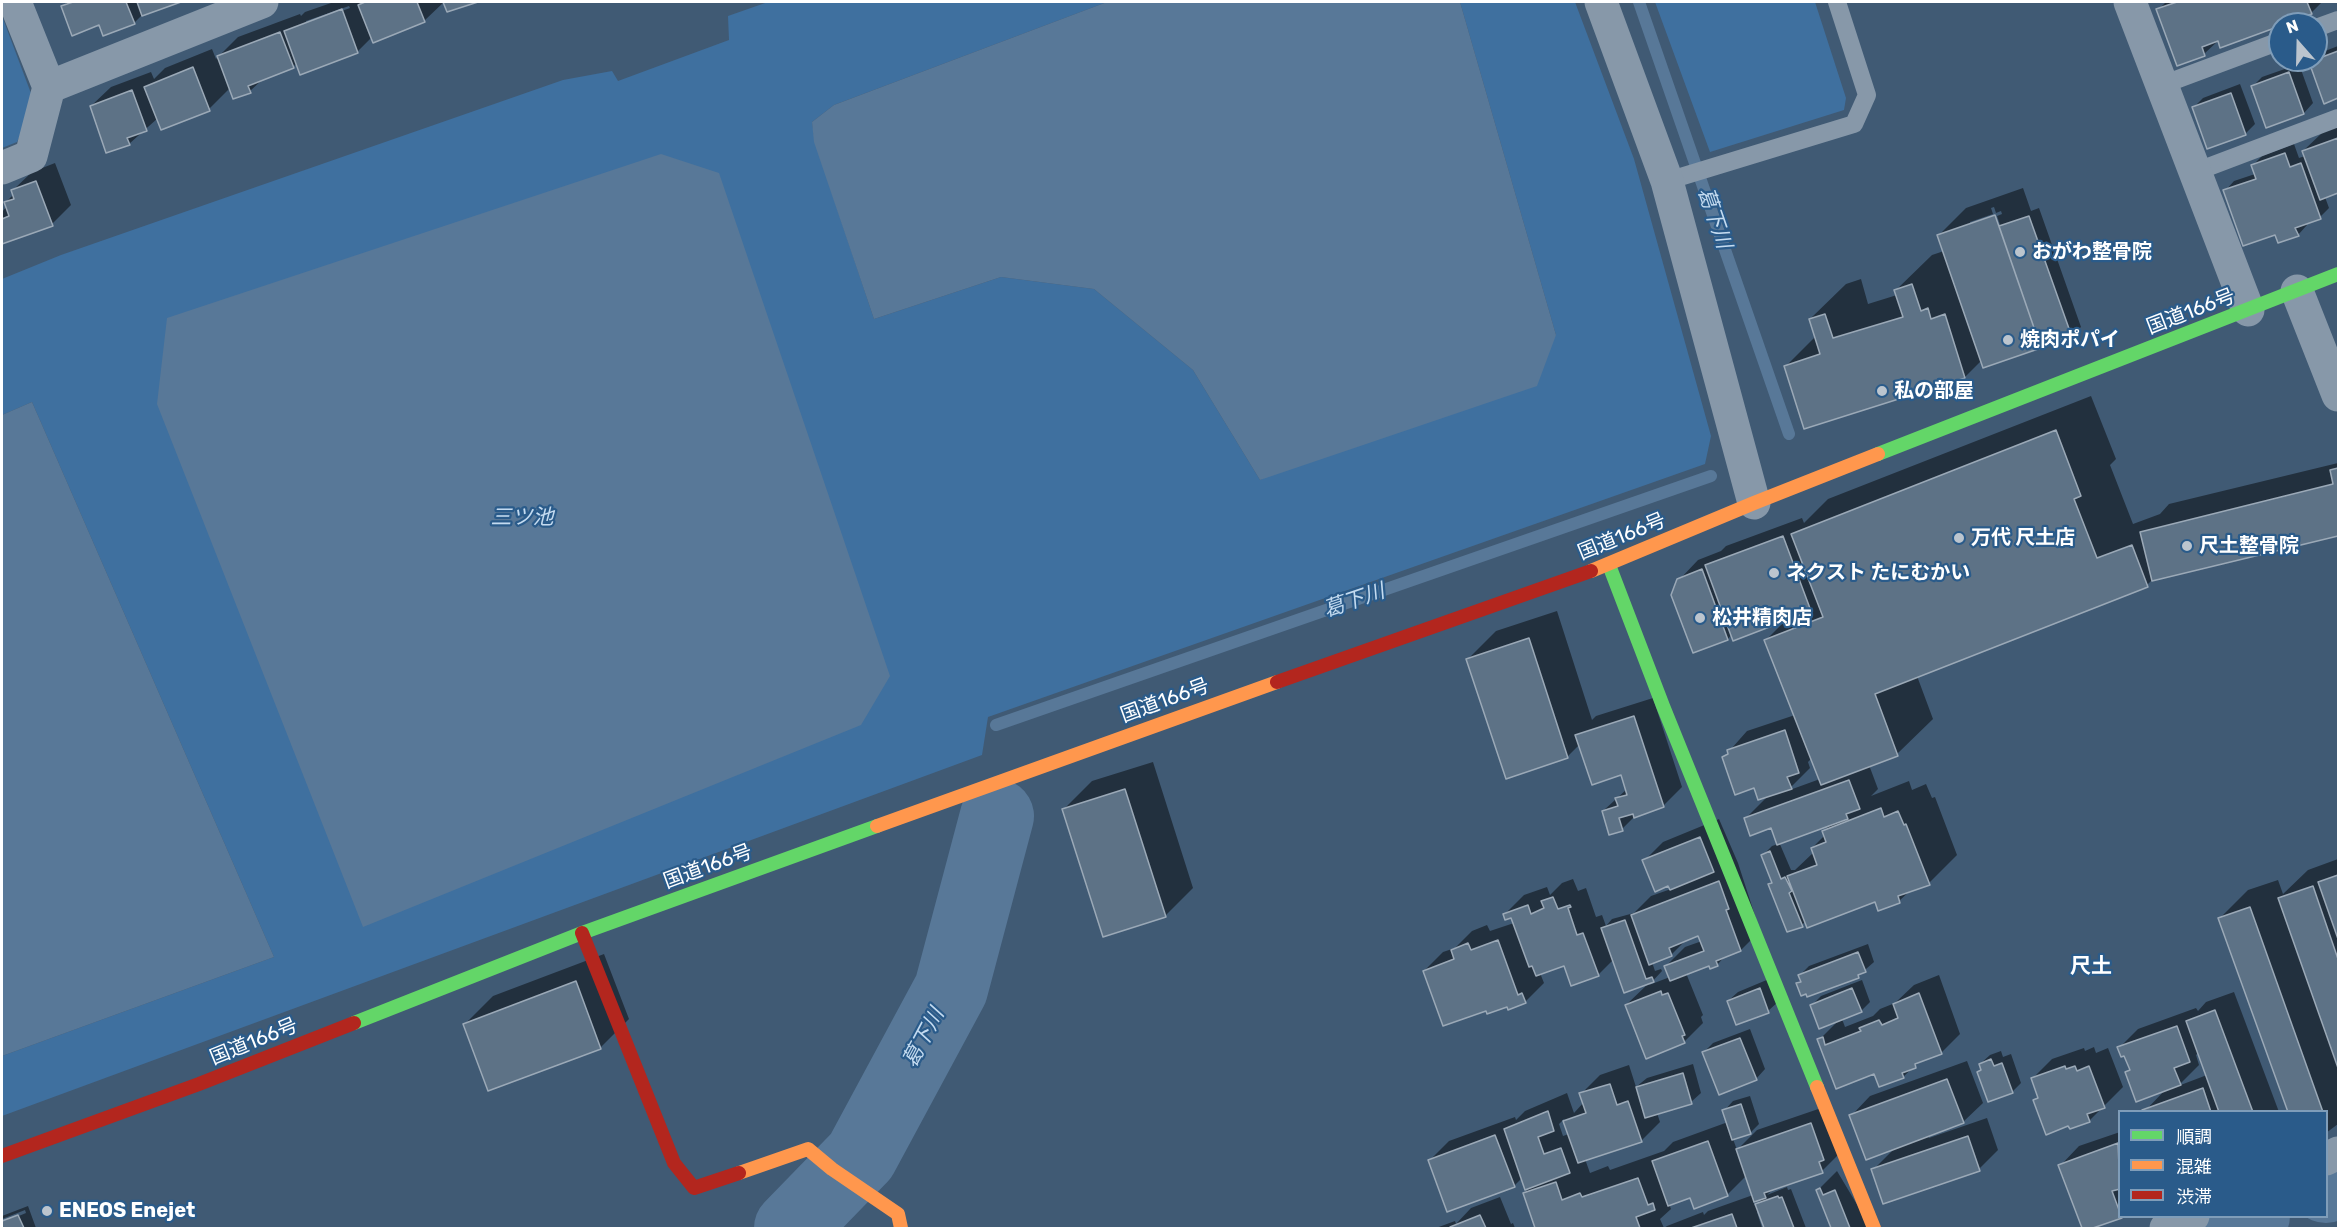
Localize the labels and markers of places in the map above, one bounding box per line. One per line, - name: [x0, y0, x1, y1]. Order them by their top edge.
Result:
- place label: おがわ整骨院: [2032, 240, 2152, 264]
- marker: おがわ整骨院: [2013, 245, 2027, 259]
- place label: 焼肉ポパイ: [2020, 328, 2120, 352]
- marker: 焼肉ポパイ: [2001, 333, 2015, 347]
- place label: 私の部屋: [1894, 379, 1974, 403]
- marker: 私の部屋: [1875, 384, 1889, 398]
- place label: 万代 尺土店: [1971, 526, 2075, 550]
- marker: 万代 尺土店: [1952, 531, 1966, 545]
- place label: 尺土整骨院: [2199, 534, 2299, 558]
- marker: 尺土整骨院: [2180, 539, 2194, 553]
- place label: ネクスト たにむかい: [1786, 561, 1970, 585]
- marker: ネクスト たにむかい: [1767, 566, 1781, 580]
- place label: 松井精肉店: [1712, 606, 1812, 630]
- marker: 松井精肉店: [1693, 611, 1707, 625]
- place label: ENEOS Enejet: [59, 1199, 195, 1223]
- marker: ENEOS Enejet: [40, 1204, 54, 1218]

